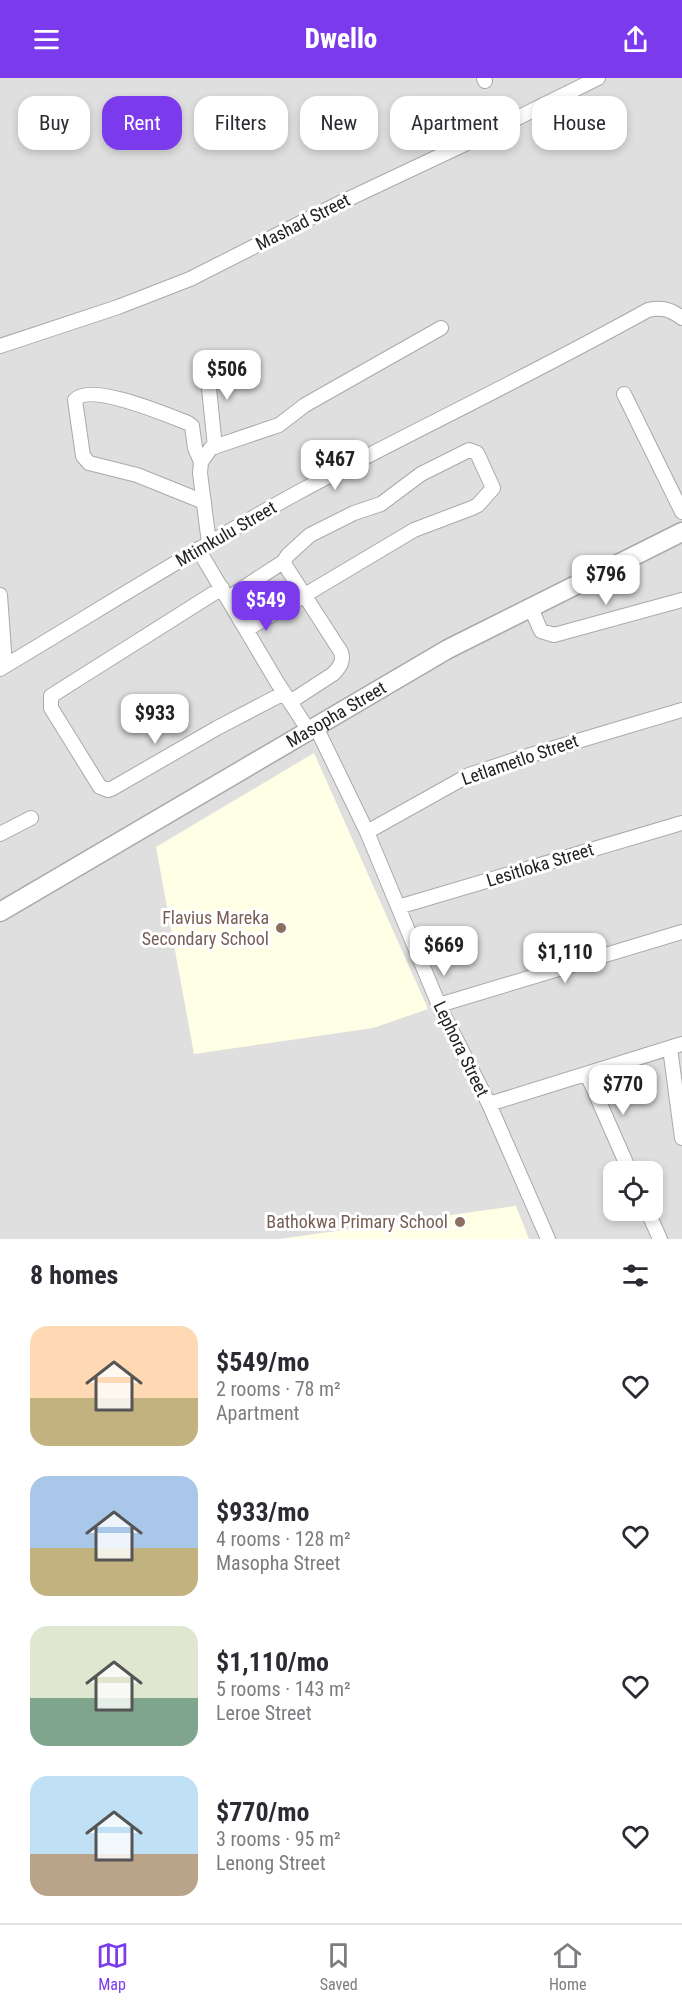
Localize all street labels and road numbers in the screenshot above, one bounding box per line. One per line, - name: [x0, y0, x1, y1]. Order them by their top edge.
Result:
- street label: Mashad Street: [252, 189, 353, 254]
- street label: Mtimkulu Street: [172, 496, 280, 571]
- street label: Masopha Street: [282, 677, 390, 752]
- street label: Letlametlo Street: [459, 730, 581, 789]
- street label: Lesitloka Street: [484, 838, 596, 891]
- street label: Lephora Street: [429, 998, 494, 1100]

